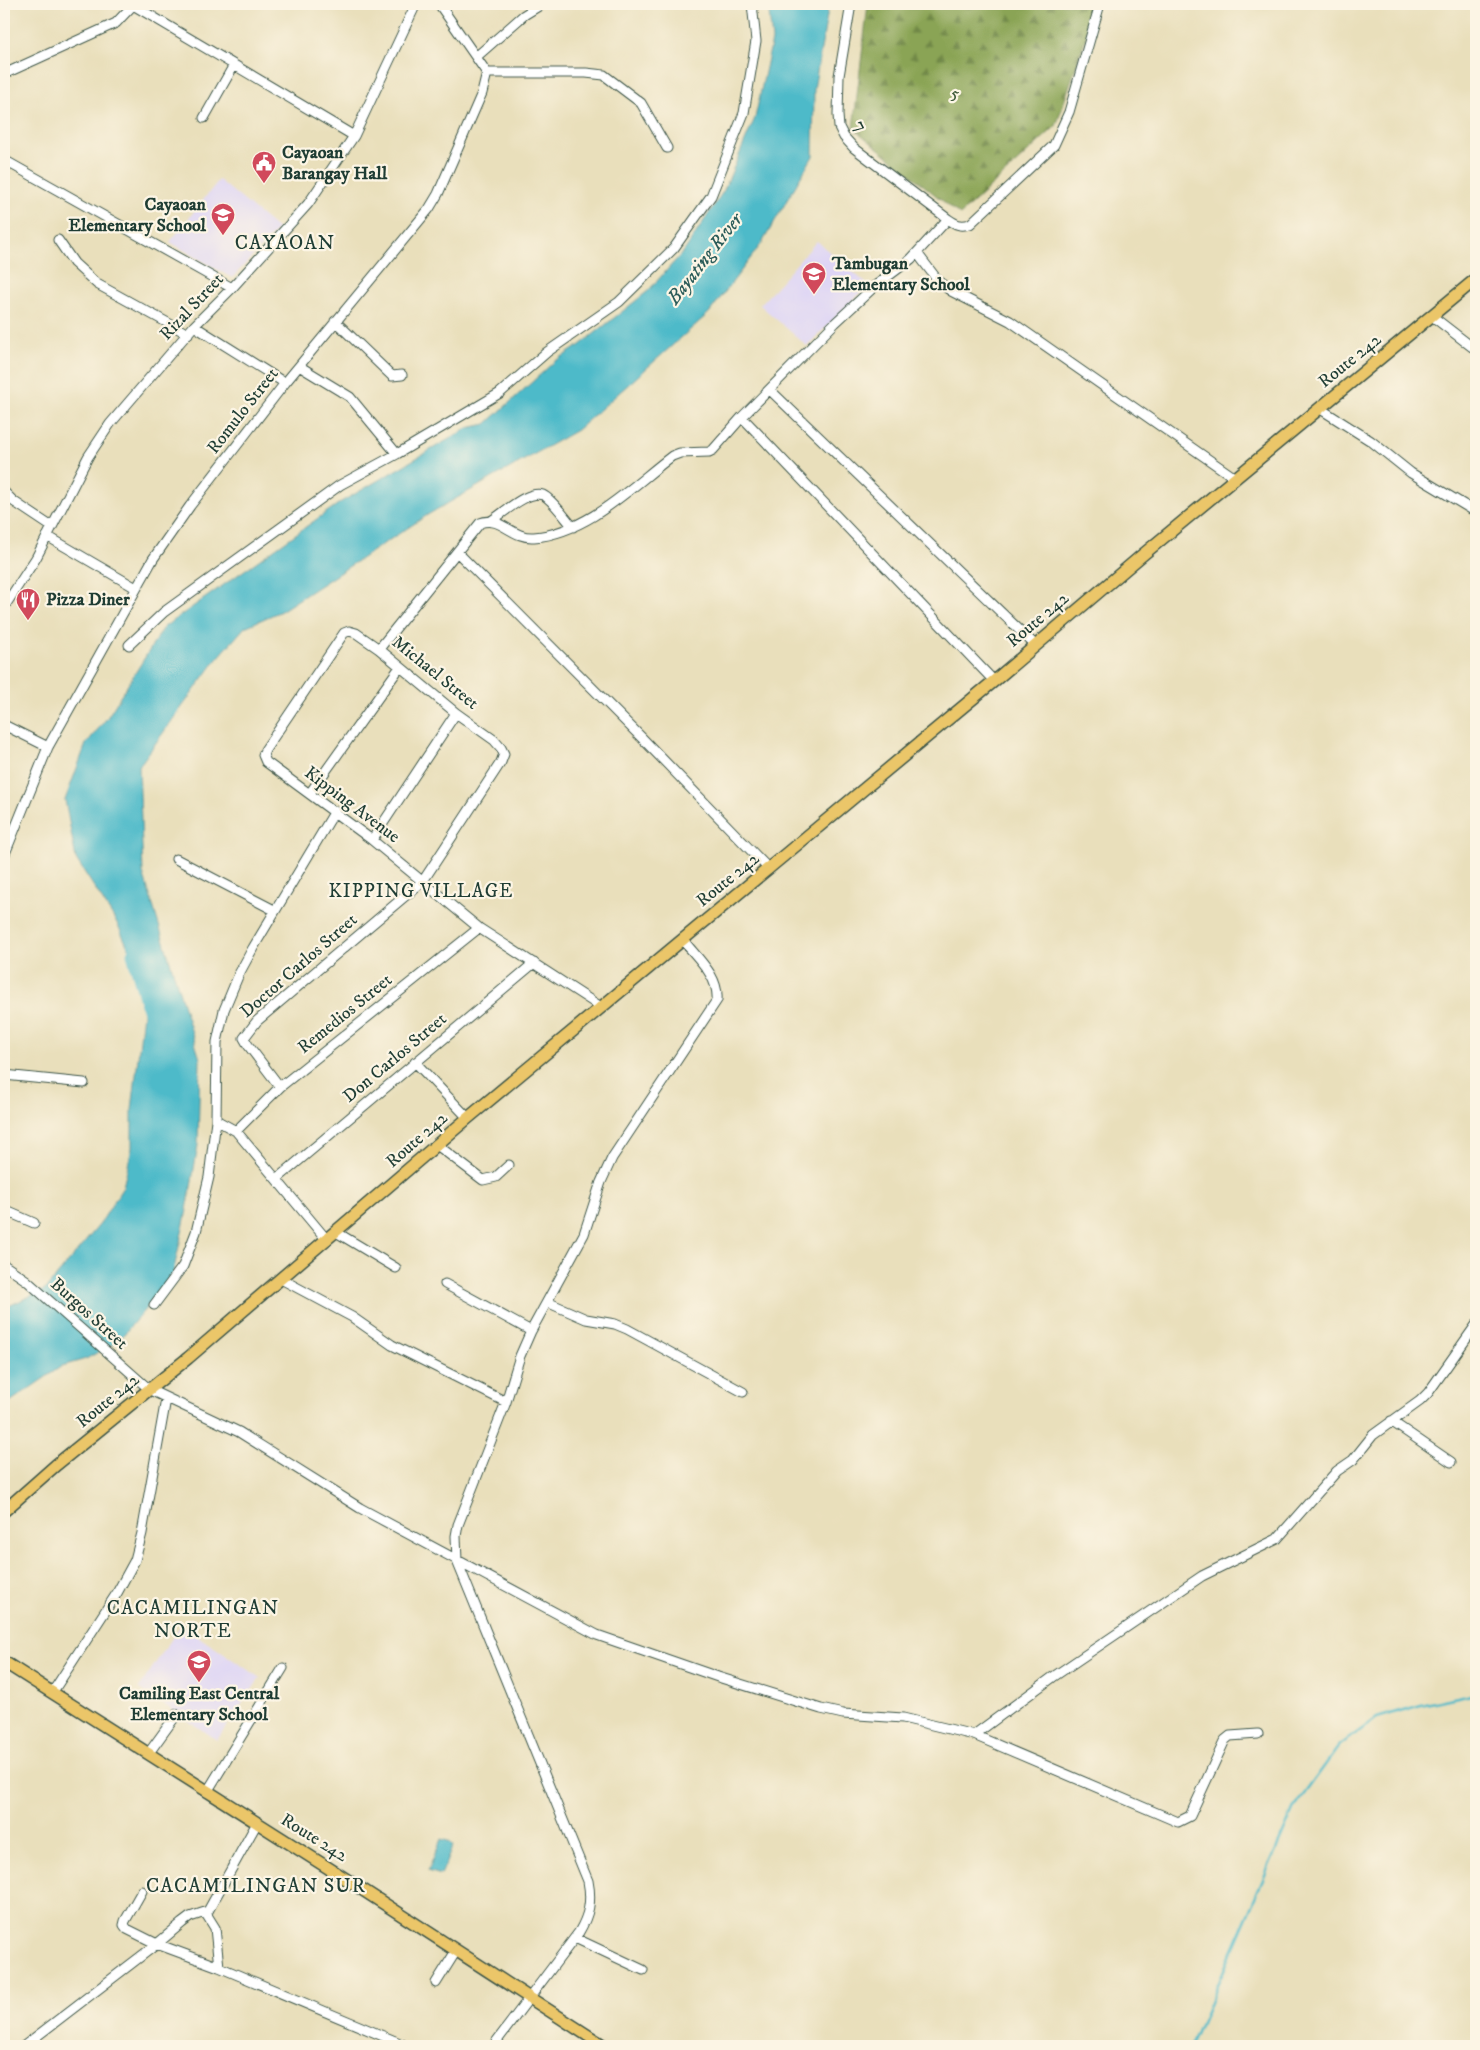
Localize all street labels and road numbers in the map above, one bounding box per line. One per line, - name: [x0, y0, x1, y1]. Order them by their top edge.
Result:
- street label: 7: [848, 116, 872, 136]
- street label: Rizal Street: [155, 269, 229, 345]
- street label: Route 242: [1314, 329, 1386, 393]
- street label: Romulo Street: [203, 363, 284, 458]
- street label: Route 242: [1002, 588, 1074, 652]
- street label: Michael Street: [387, 631, 483, 715]
- street label: Kipping Avenue: [300, 762, 404, 848]
- street label: Route 242: [692, 848, 764, 912]
- street label: Doctor Carlos Street: [236, 909, 362, 1023]
- street label: Remedios Street: [293, 969, 397, 1059]
- street label: Don Carlos Street: [339, 1008, 451, 1108]
- street label: Route 242: [382, 1107, 452, 1173]
- street label: Burgos Street: [46, 1273, 132, 1355]
- street label: Route 242: [72, 1369, 144, 1433]
- street label: Route 242: [277, 1809, 352, 1867]

